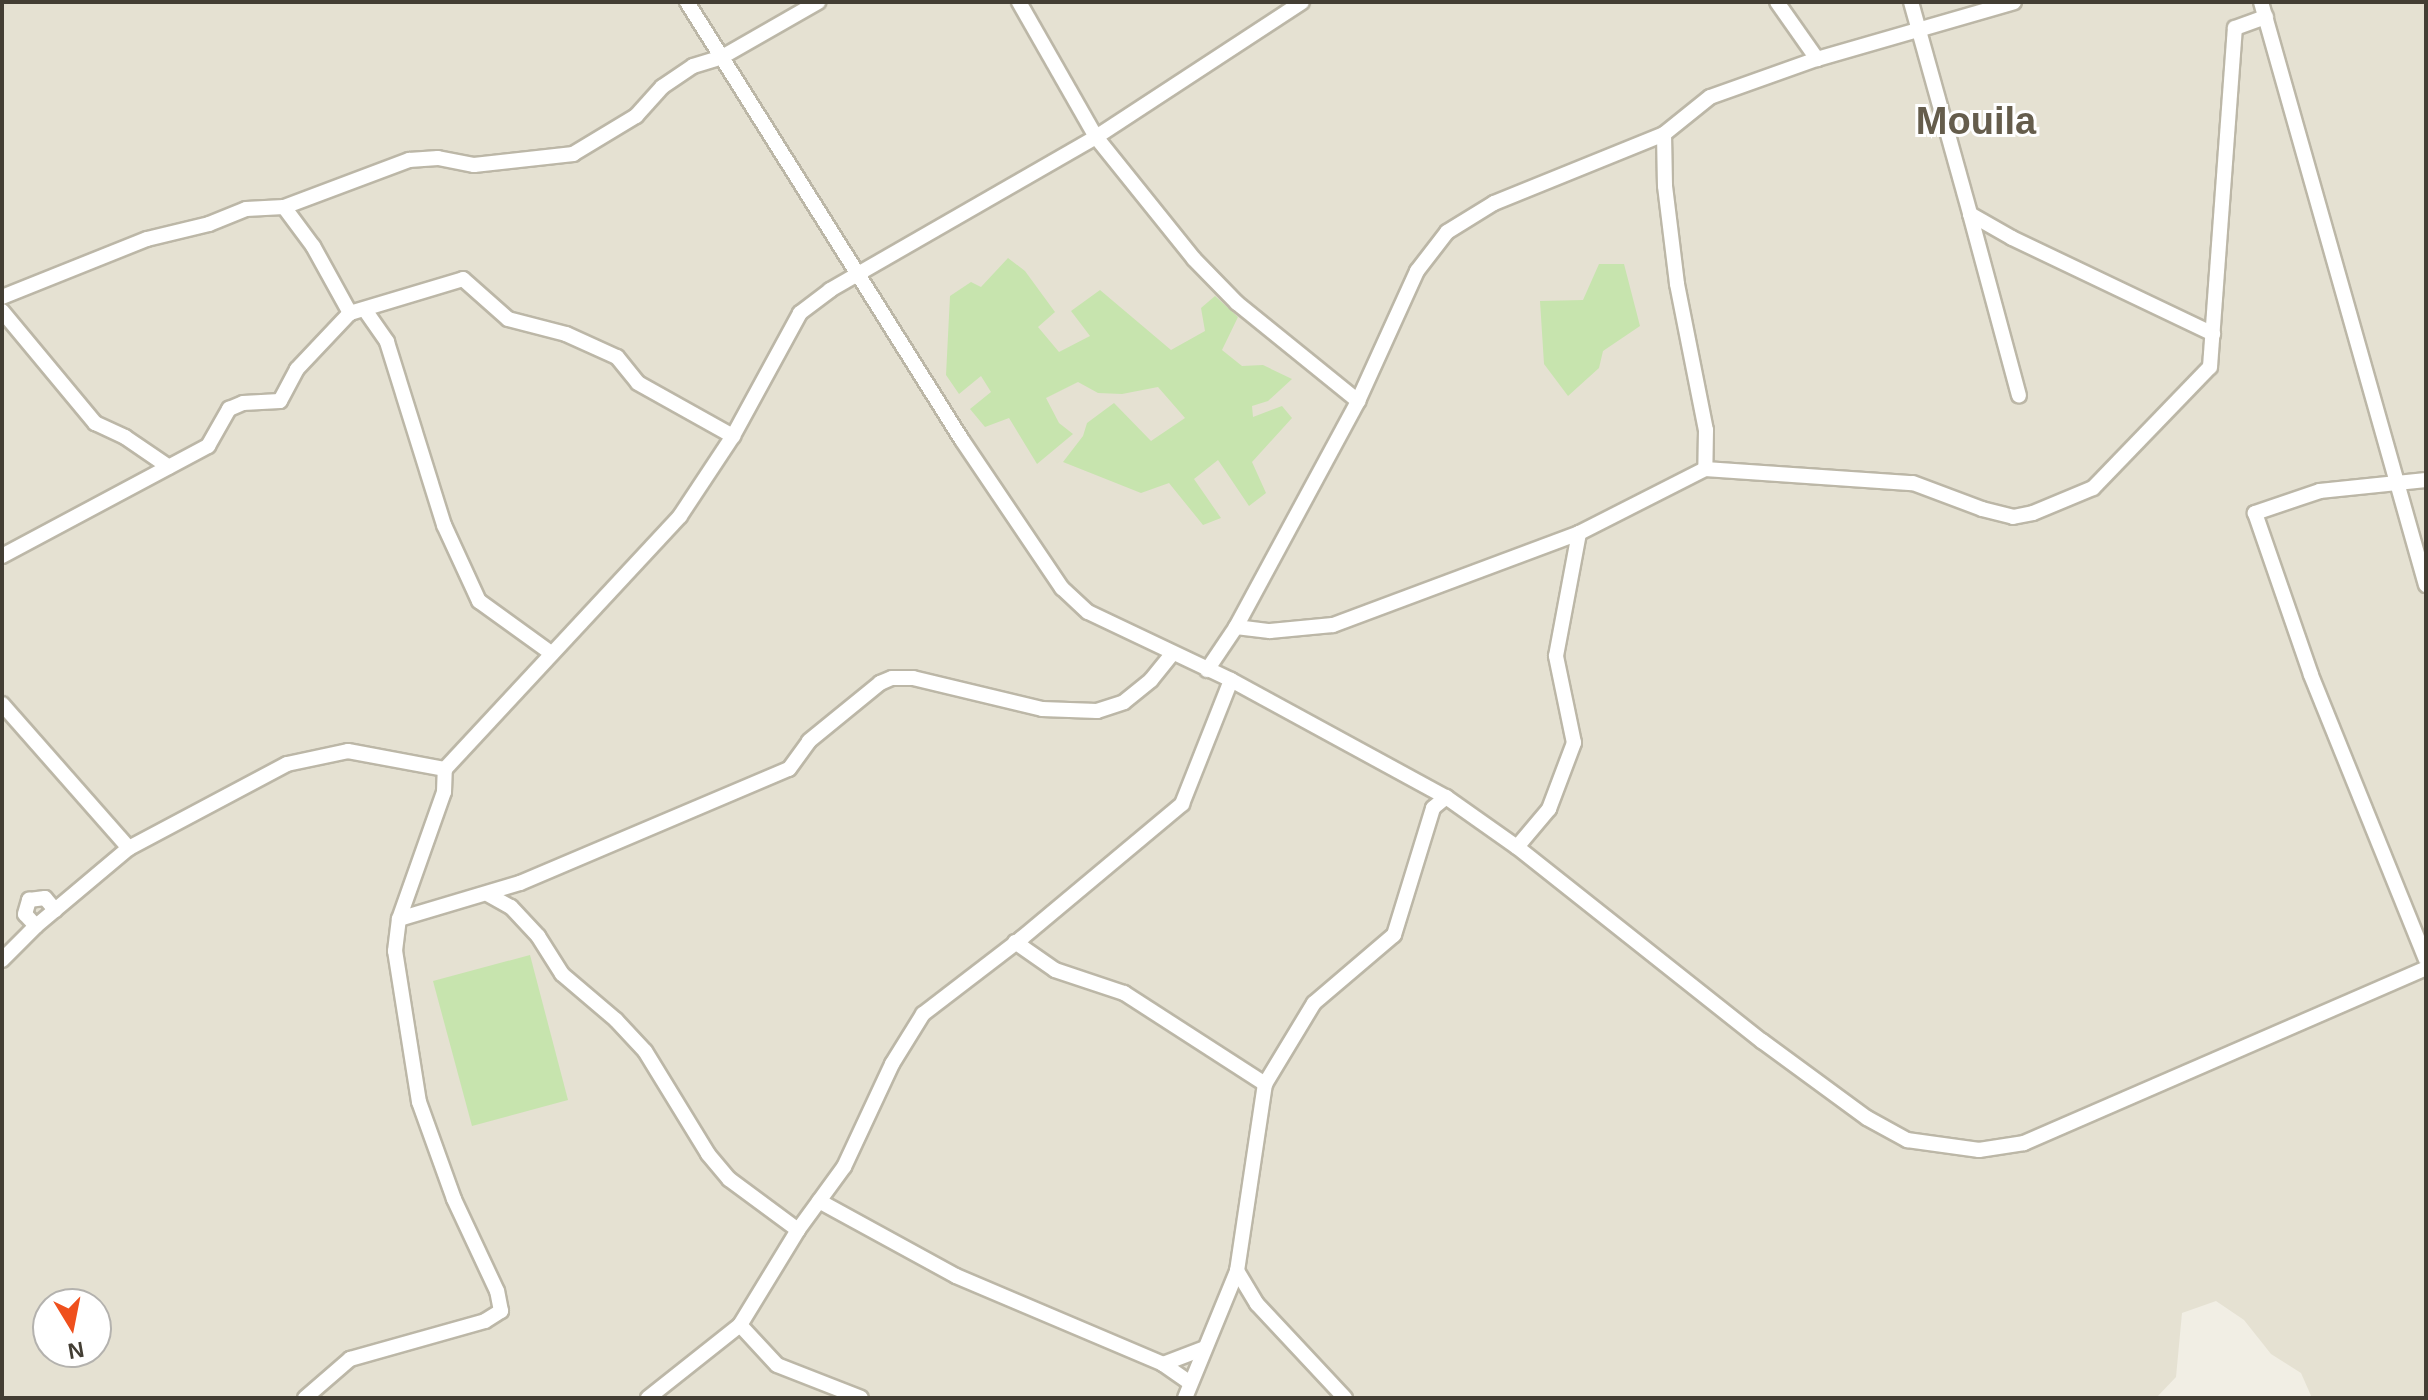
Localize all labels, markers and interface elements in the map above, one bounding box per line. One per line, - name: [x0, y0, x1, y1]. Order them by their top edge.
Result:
- district label: Mouila: [1916, 99, 2036, 145]
- north arrow: [32, 1288, 112, 1368]
- text: N: [66, 1336, 86, 1364]

